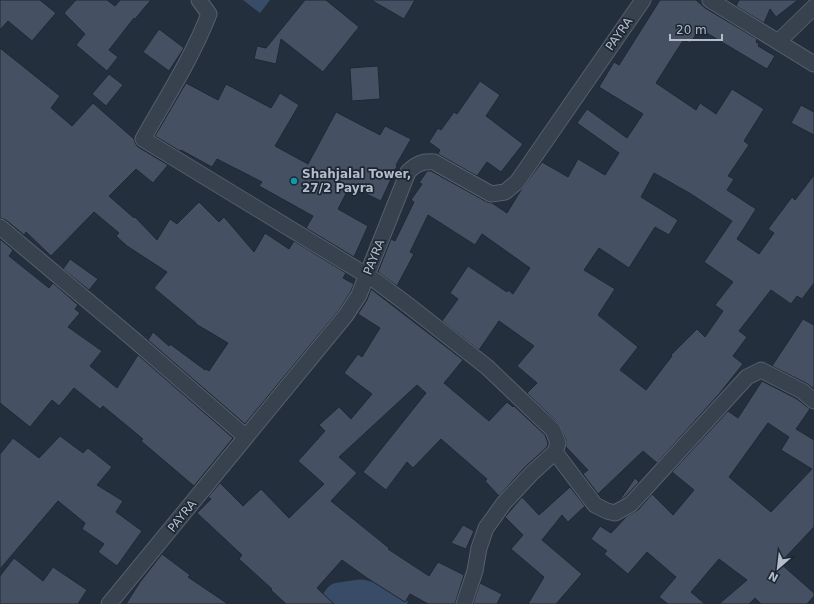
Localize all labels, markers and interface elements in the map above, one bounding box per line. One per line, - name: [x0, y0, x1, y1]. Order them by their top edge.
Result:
- street label: PAYRA: [603, 14, 636, 53]
- scale bar: [670, 16, 722, 42]
- text: 20 m: [676, 23, 707, 37]
- place label: Shahjalal Tower, 27/2 Payra: [302, 167, 411, 195]
- marker: Shahjalal Tower, 27/2 Payra: [289, 176, 299, 186]
- street label: PAYRA: [361, 236, 388, 277]
- street label: PAYRA: [165, 497, 200, 535]
- north arrow: [758, 548, 798, 588]
- text: N: [766, 568, 781, 584]

